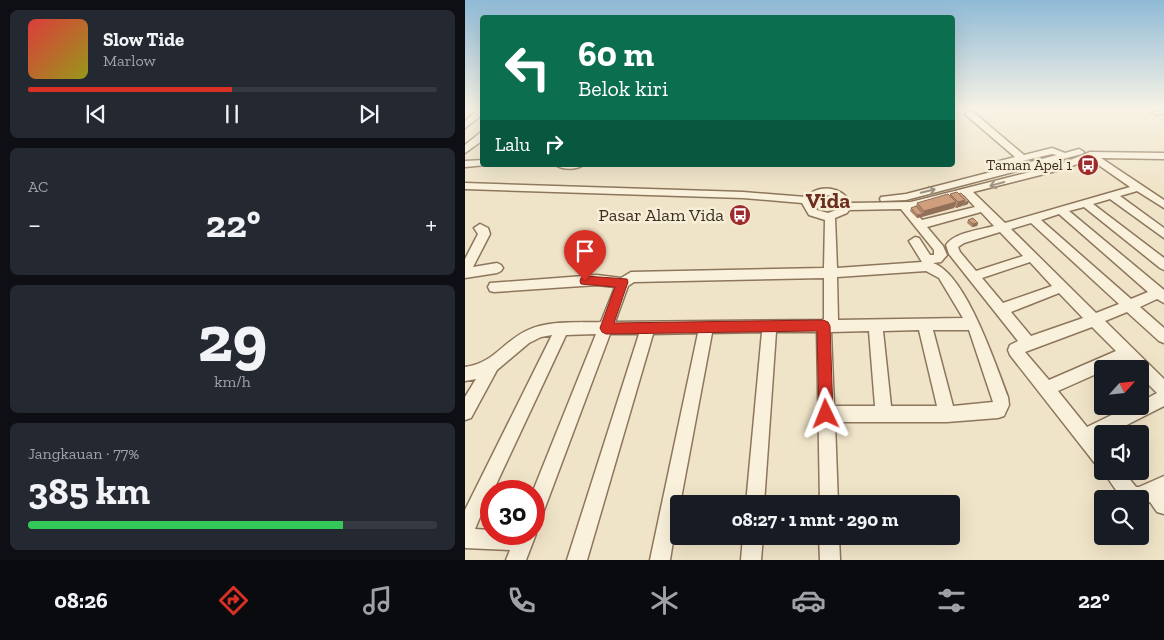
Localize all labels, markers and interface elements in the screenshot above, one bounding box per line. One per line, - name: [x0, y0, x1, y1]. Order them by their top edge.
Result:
- text: Slow Tide: [103, 28, 184, 51]
- text: 60 m: [578, 33, 654, 75]
- icon: left: [495, 35, 560, 100]
- text: Marlow: [103, 51, 156, 70]
- text: Belok kiri: [578, 75, 668, 102]
- icon: previous: [82, 100, 110, 128]
- icon: pause: [218, 100, 246, 128]
- icon: next: [355, 100, 383, 128]
- icon: right: [540, 130, 568, 158]
- text: Lalu: [495, 133, 530, 156]
- bus stop icon: Taman Apel 1: [1076, 153, 1100, 177]
- place label: Taman Apel 1: [986, 156, 1072, 174]
- text: AC: [28, 177, 48, 196]
- one-way arrow: [989, 179, 1005, 189]
- one-way arrow: [919, 186, 935, 195]
- district label: Vida: [806, 187, 850, 214]
- text: 22°: [206, 201, 260, 247]
- bus stop icon: Pasar Alam Vida: [728, 203, 752, 227]
- place label: Pasar Alam Vida: [599, 204, 724, 226]
- text: −: [28, 208, 41, 241]
- text: +: [425, 208, 437, 241]
- pin: [564, 230, 606, 281]
- icon: arrive: [571, 237, 599, 265]
- text: 29: [198, 300, 267, 378]
- north arrow: [1094, 360, 1149, 415]
- map controls: [1094, 360, 1149, 545]
- text: km/h: [214, 372, 251, 391]
- position arrow: [799, 387, 851, 439]
- button: sound: [1094, 425, 1149, 480]
- text: Jangkauan · 77%: [28, 444, 139, 463]
- text: 385 km: [28, 468, 150, 514]
- speed limit sign: 30: [480, 480, 545, 545]
- button: search: [1094, 490, 1149, 545]
- text: 08:27 · 1 mnt · 290 m: [732, 508, 898, 531]
- icon: directions: [216, 583, 251, 618]
- icon: music: [360, 583, 395, 618]
- icon: phone: [504, 583, 539, 618]
- icon: climate: [647, 583, 682, 618]
- icon: car: [791, 583, 826, 618]
- icon: filters: [934, 583, 969, 618]
- text: 08:26: [54, 587, 108, 614]
- text: 22°: [1078, 587, 1110, 614]

